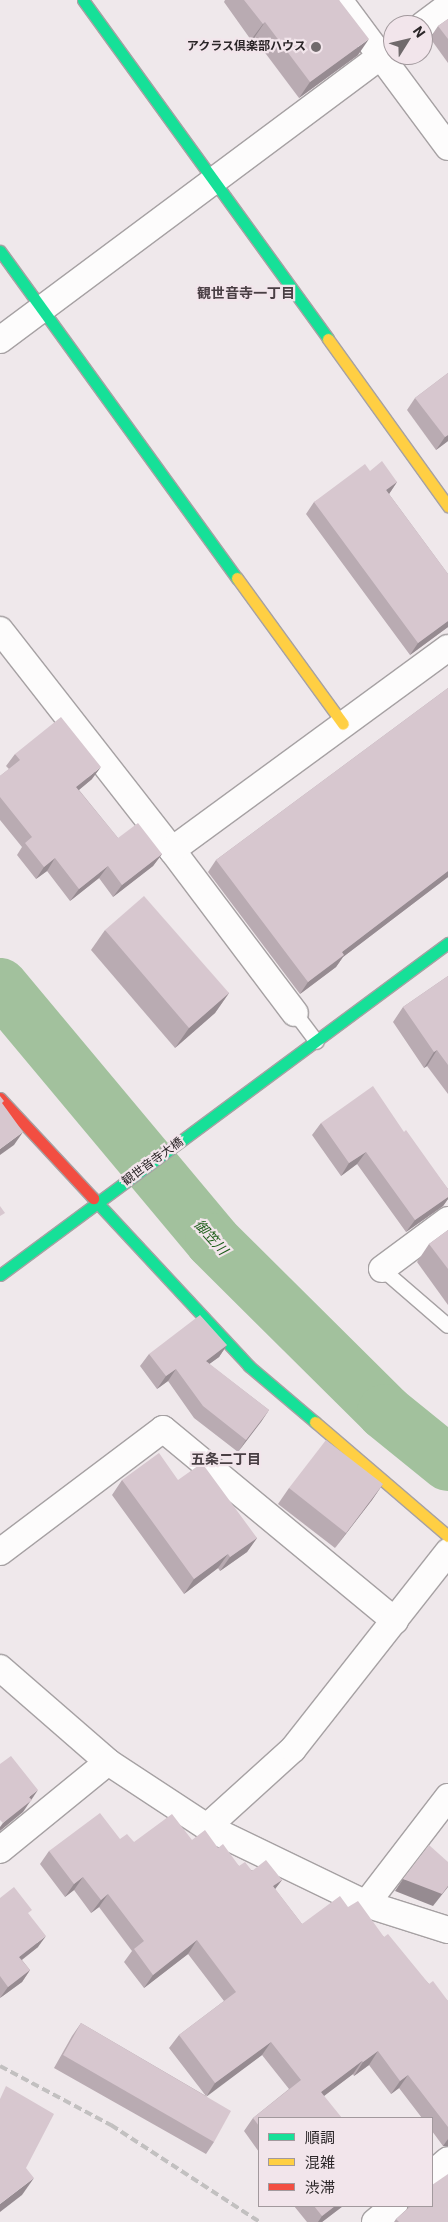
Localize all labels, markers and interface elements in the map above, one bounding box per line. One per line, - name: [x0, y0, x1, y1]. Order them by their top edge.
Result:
- north arrow: [383, 15, 433, 65]
- text: N: [410, 23, 429, 40]
- place label: アクラス倶楽部ハウス: [186, 40, 306, 54]
- marker: アクラス倶楽部ハウス: [310, 41, 322, 53]
- district label: 観世音寺一丁目: [197, 285, 295, 301]
- street label: 観世音寺大橋: [120, 1135, 186, 1189]
- water label: 御笠川: [191, 1216, 231, 1258]
- district label: 五条二丁目: [191, 1451, 261, 1467]
- legend: [258, 2117, 433, 2207]
- text: 順調: [305, 2129, 335, 2147]
- text: 混雑: [305, 2154, 335, 2172]
- text: 渋滞: [305, 2179, 335, 2197]

